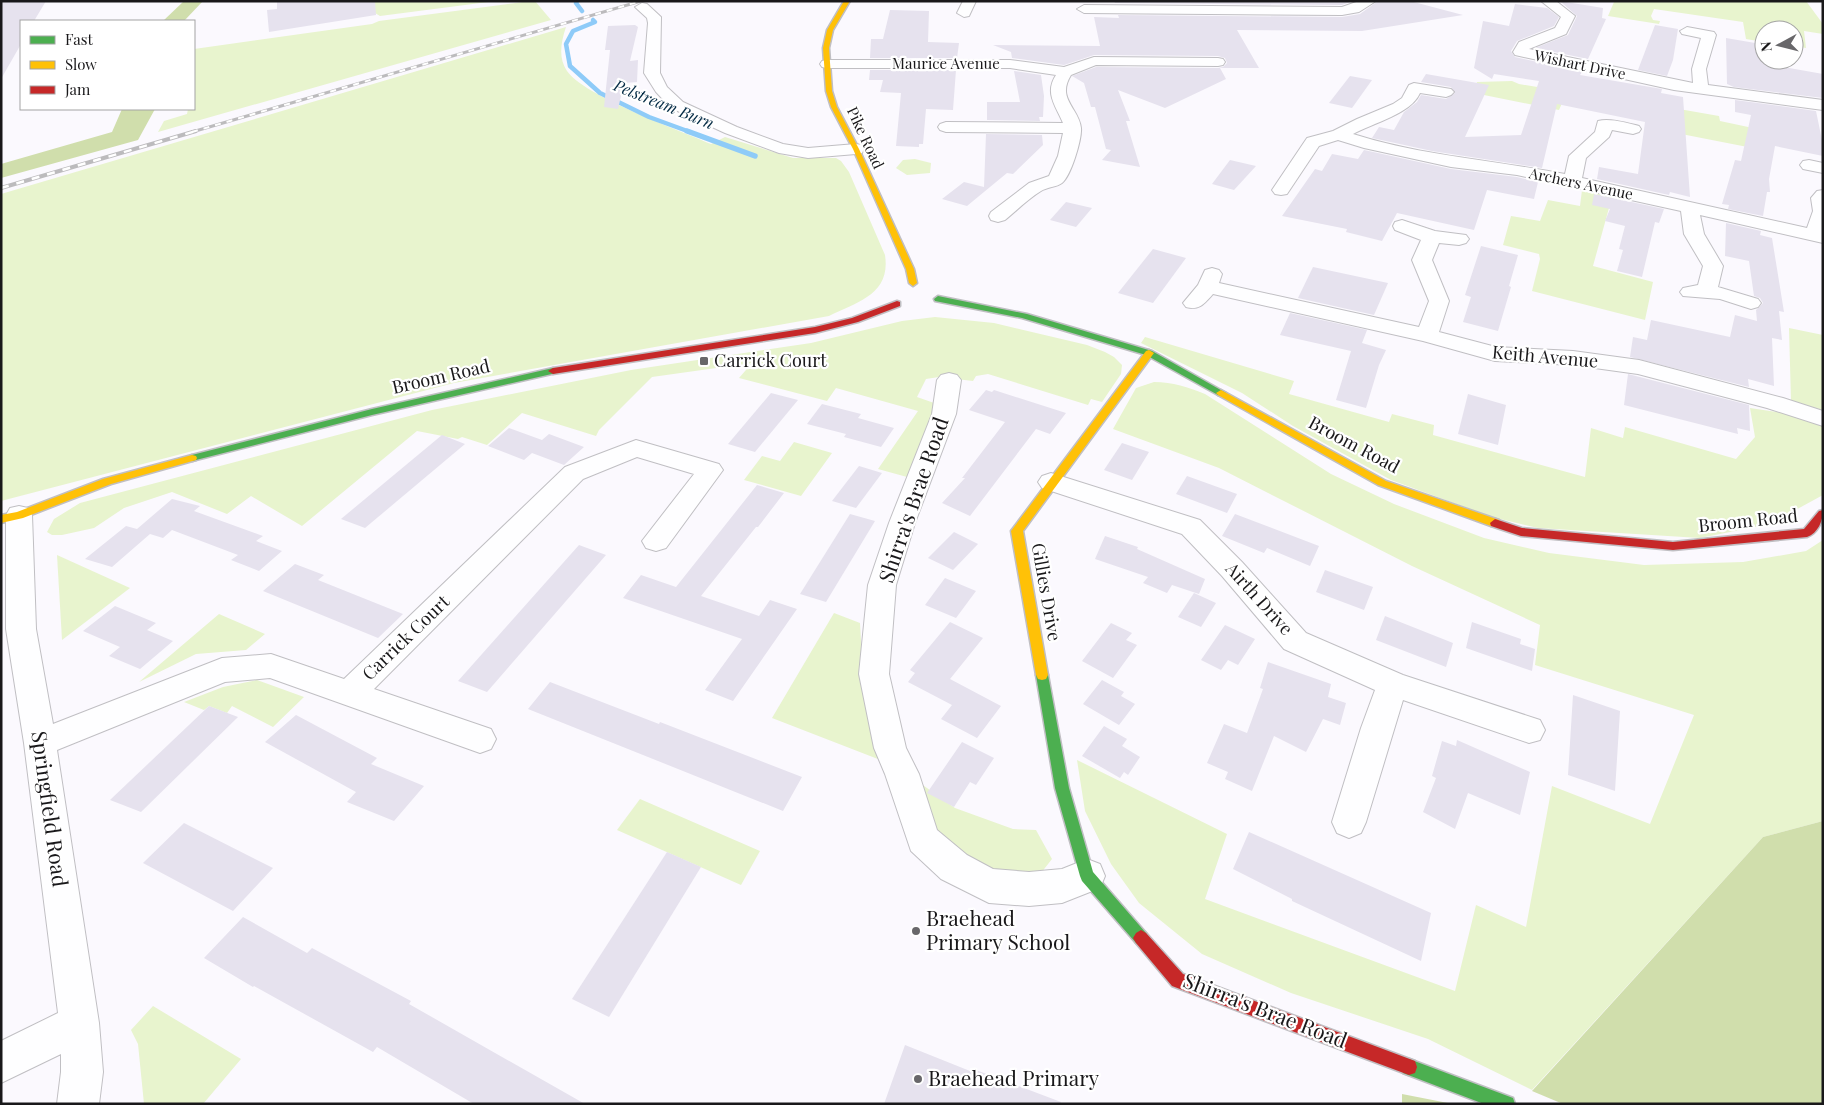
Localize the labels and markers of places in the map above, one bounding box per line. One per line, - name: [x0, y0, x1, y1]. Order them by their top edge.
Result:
- place label: Carrick Court: [714, 348, 827, 372]
- marker: Carrick Court: [698, 355, 710, 367]
- place label: Braehead Primary School: [926, 903, 1070, 955]
- marker: Braehead Primary School: [910, 925, 922, 937]
- place label: Braehead Primary: [928, 1063, 1100, 1091]
- marker: Braehead Primary: [912, 1073, 924, 1085]

